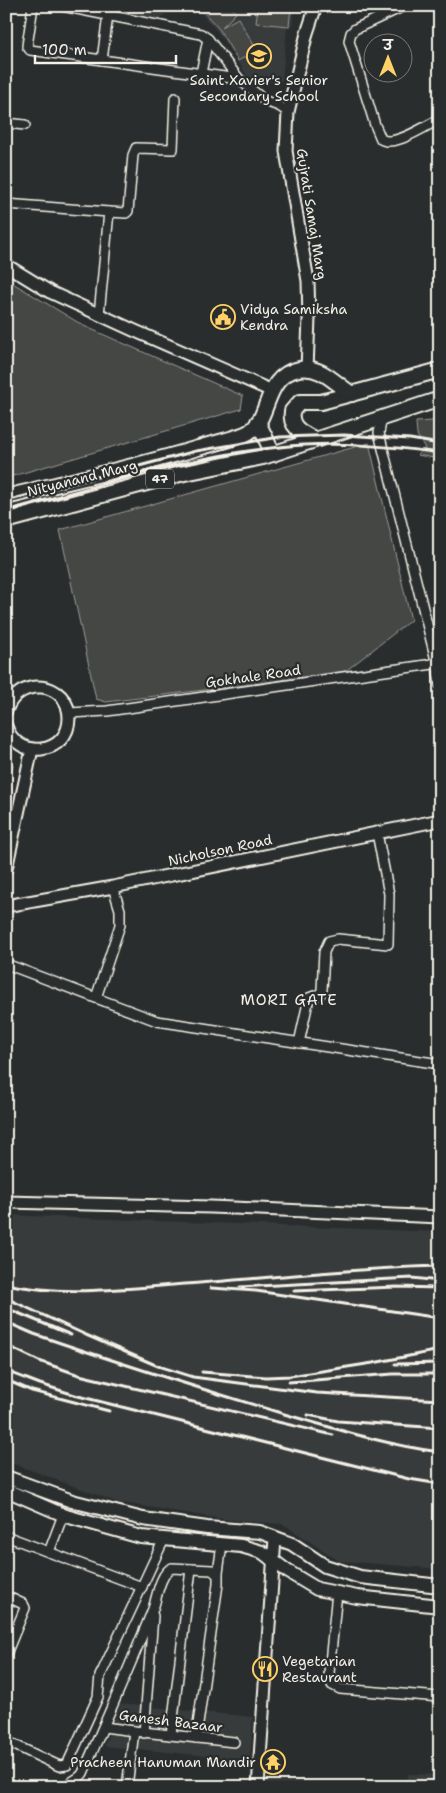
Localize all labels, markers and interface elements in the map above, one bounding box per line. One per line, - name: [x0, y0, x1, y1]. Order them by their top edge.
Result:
- scale bar: [35, 32, 176, 64]
- north arrow: [364, 32, 414, 82]
- text: उ: [381, 36, 394, 54]
- text: 100 m: [42, 40, 87, 60]
- school or university icon: Saint Xavier's Senior Secondary School: [246, 43, 272, 69]
- place label: Saint Xavier's Senior Secondary School: [190, 71, 329, 105]
- street label: Gujrati Samaj Marg: [293, 147, 331, 281]
- place label: Vidya Samiksha Kendra: [240, 300, 348, 334]
- public building icon: Vidya Samiksha Kendra: [210, 304, 236, 330]
- street label: Nityanand Marg: [25, 456, 139, 500]
- road number: 47: [146, 469, 174, 488]
- street label: Gokhale Road: [204, 660, 302, 692]
- street label: Nicholson Road: [166, 830, 274, 870]
- district label: MORI GATE: [240, 990, 338, 1010]
- place label: Vegetarian Restaurant: [282, 1652, 357, 1686]
- restaurant icon: Vegetarian Restaurant: [252, 1656, 278, 1682]
- street label: Ganesh Bazaar: [118, 1706, 224, 1736]
- temple icon: Pracheen Hanuman Mandir: [260, 1749, 286, 1775]
- place label: Pracheen Hanuman Mandir: [70, 1753, 256, 1771]

